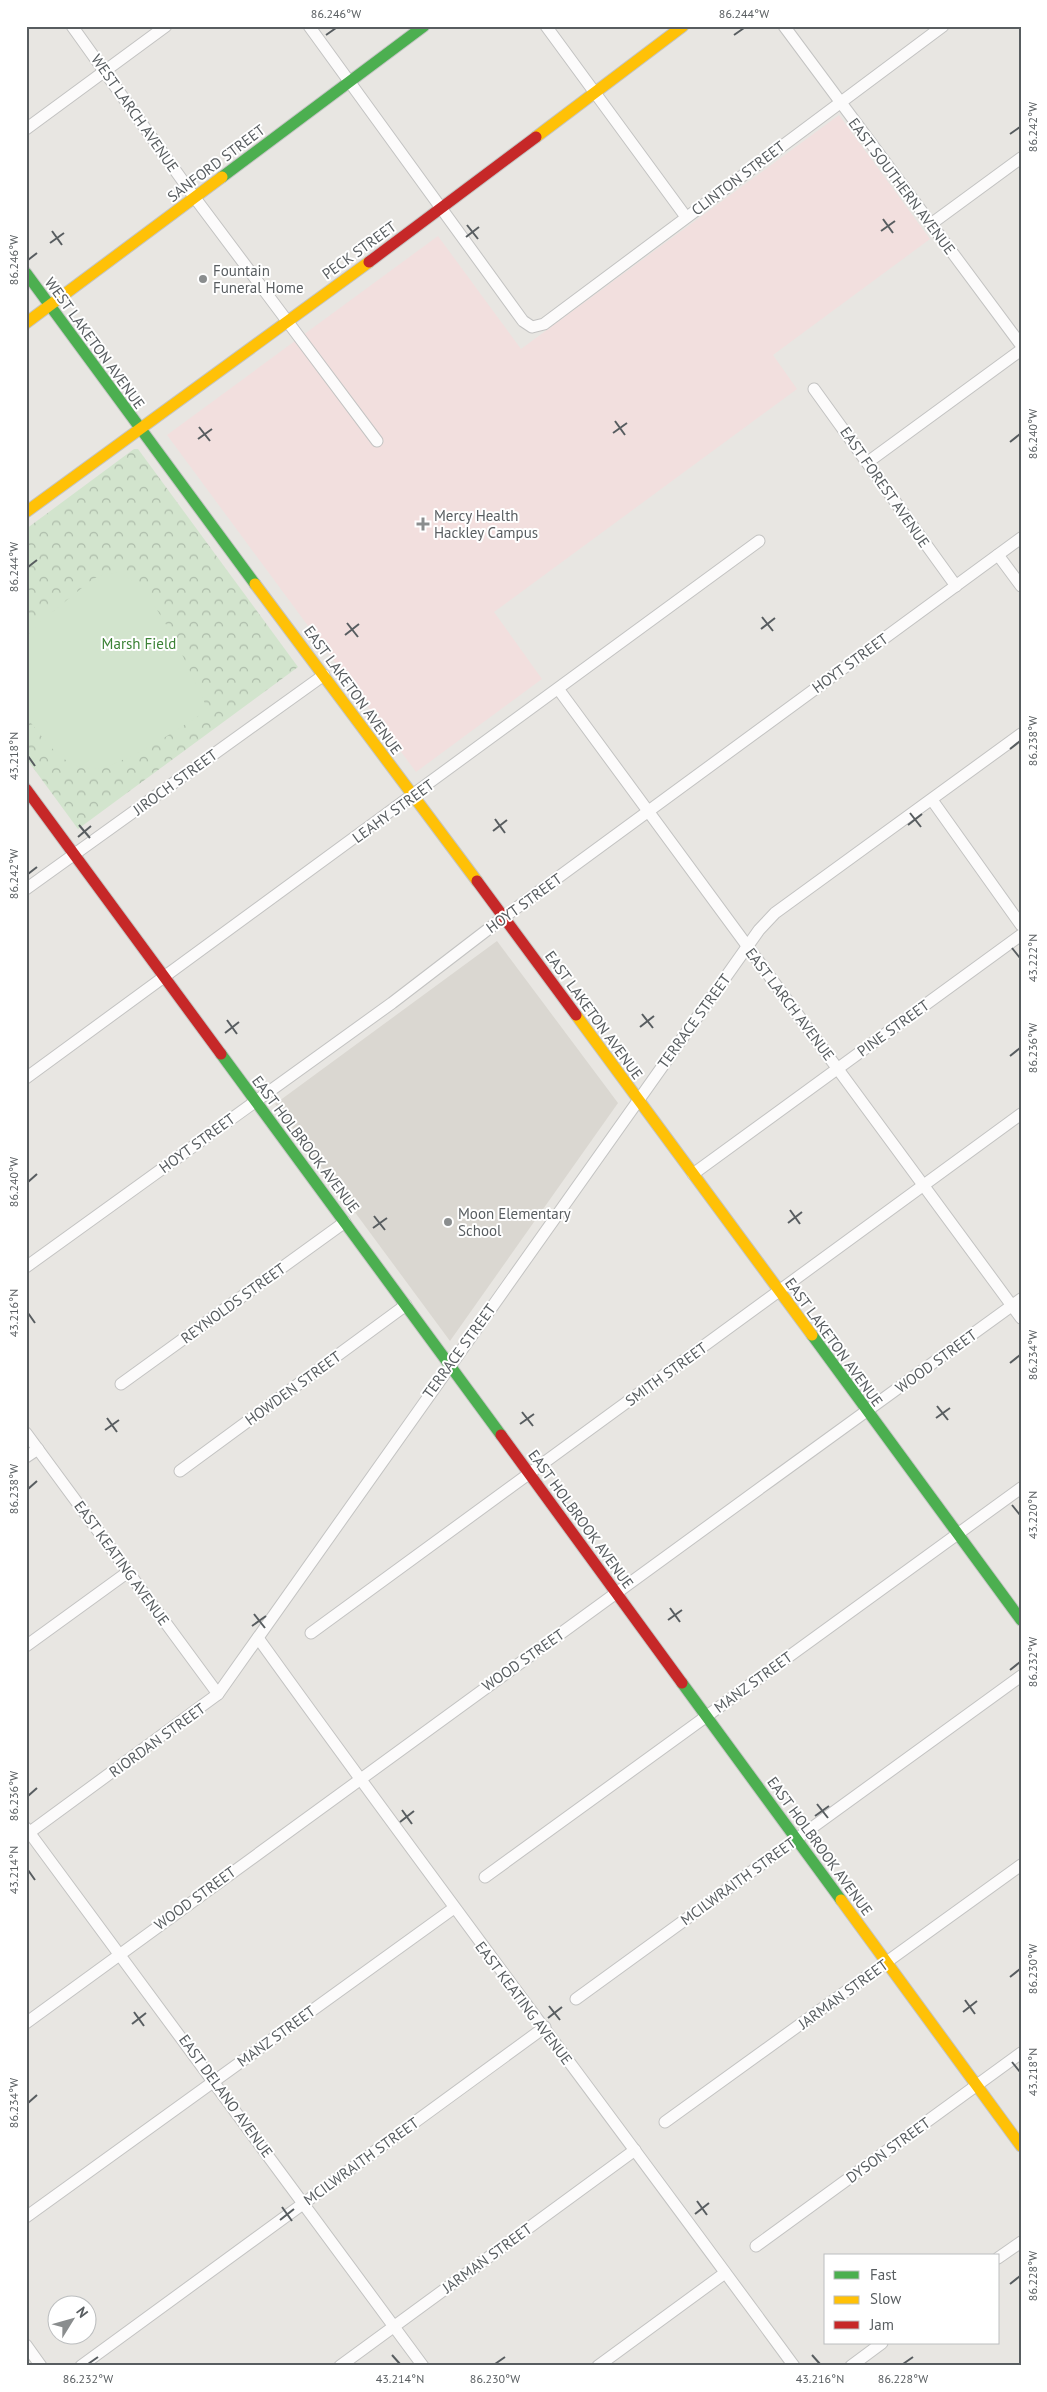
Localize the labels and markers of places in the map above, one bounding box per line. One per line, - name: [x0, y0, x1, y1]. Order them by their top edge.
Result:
- place label: Fountain Funeral Home: [213, 261, 304, 297]
- marker: Fountain Funeral Home: [197, 273, 209, 285]
- place label: Mercy Health Hackley Campus: [434, 506, 538, 542]
- marker: Mercy Health Hackley Campus: [416, 517, 430, 531]
- place label: Moon Elementary School: [458, 1204, 571, 1240]
- marker: Moon Elementary School: [442, 1216, 454, 1228]

